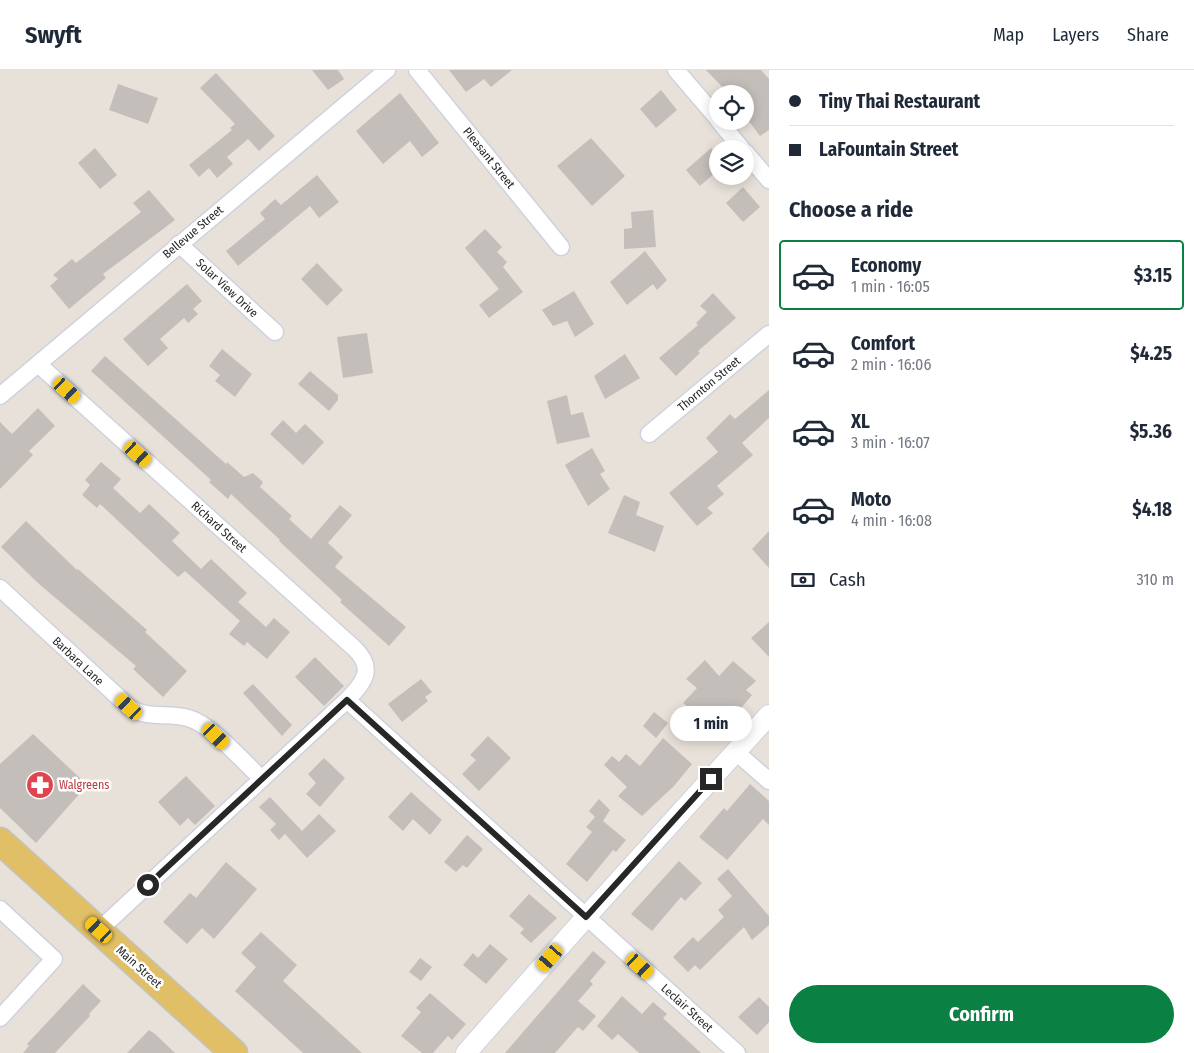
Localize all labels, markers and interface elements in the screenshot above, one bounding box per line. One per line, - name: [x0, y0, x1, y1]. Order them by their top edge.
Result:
- text: Swyft: [25, 21, 82, 49]
- text: Map: [993, 24, 1024, 46]
- text: Layers: [1052, 24, 1099, 46]
- text: Share: [1127, 24, 1169, 46]
- map controls: [709, 85, 754, 185]
- button: locate: [709, 85, 754, 130]
- text: Tiny Thai Restaurant: [819, 90, 980, 113]
- street label: Pleasant Street: [460, 125, 518, 191]
- text: LaFountain Street: [819, 138, 959, 161]
- button: layers: [709, 140, 754, 185]
- text: Choose a ride: [789, 196, 913, 223]
- street label: Bellevue Street: [160, 203, 226, 261]
- icon: car: [791, 253, 836, 298]
- text: Economy: [851, 254, 921, 277]
- street label: Solar View Drive: [193, 256, 261, 320]
- text: $3.15: [1134, 264, 1172, 287]
- text: 1 min · 16:05: [851, 277, 930, 296]
- icon: car: [791, 331, 836, 376]
- text: Comfort: [851, 332, 915, 355]
- text: $4.25: [1130, 342, 1172, 365]
- street label: Thornton Street: [675, 354, 743, 414]
- text: 2 min · 16:06: [851, 355, 931, 374]
- car: [50, 374, 83, 406]
- icon: car: [791, 409, 836, 454]
- text: XL: [851, 410, 870, 433]
- text: $5.36: [1130, 420, 1172, 443]
- text: 3 min · 16:07: [851, 433, 930, 452]
- car: [121, 438, 154, 470]
- icon: car: [791, 487, 836, 532]
- text: Moto: [851, 488, 891, 511]
- text: $4.18: [1132, 498, 1172, 521]
- street label: Richard Street: [188, 499, 250, 556]
- text: 4 min · 16:08: [851, 511, 932, 530]
- icon: cash: [789, 566, 817, 594]
- text: Cash: [829, 568, 866, 591]
- text: 310 m: [1137, 570, 1174, 589]
- street label: Barbara Lane: [50, 634, 106, 688]
- car: [112, 691, 145, 723]
- callout: 1 min: [670, 706, 752, 742]
- text: 1 min: [694, 714, 728, 733]
- car: [199, 720, 232, 752]
- route end: [700, 768, 722, 790]
- pharmacy icon: Walgreens: [25, 770, 55, 800]
- place label: Walgreens: [59, 778, 109, 792]
- route start: [137, 874, 159, 896]
- car: [82, 914, 115, 946]
- car: [534, 942, 565, 974]
- street label: Main Street: [113, 943, 165, 991]
- car: [623, 950, 656, 982]
- street label: Leclair Street: [658, 981, 716, 1035]
- button: Confirm: [789, 985, 1174, 1043]

